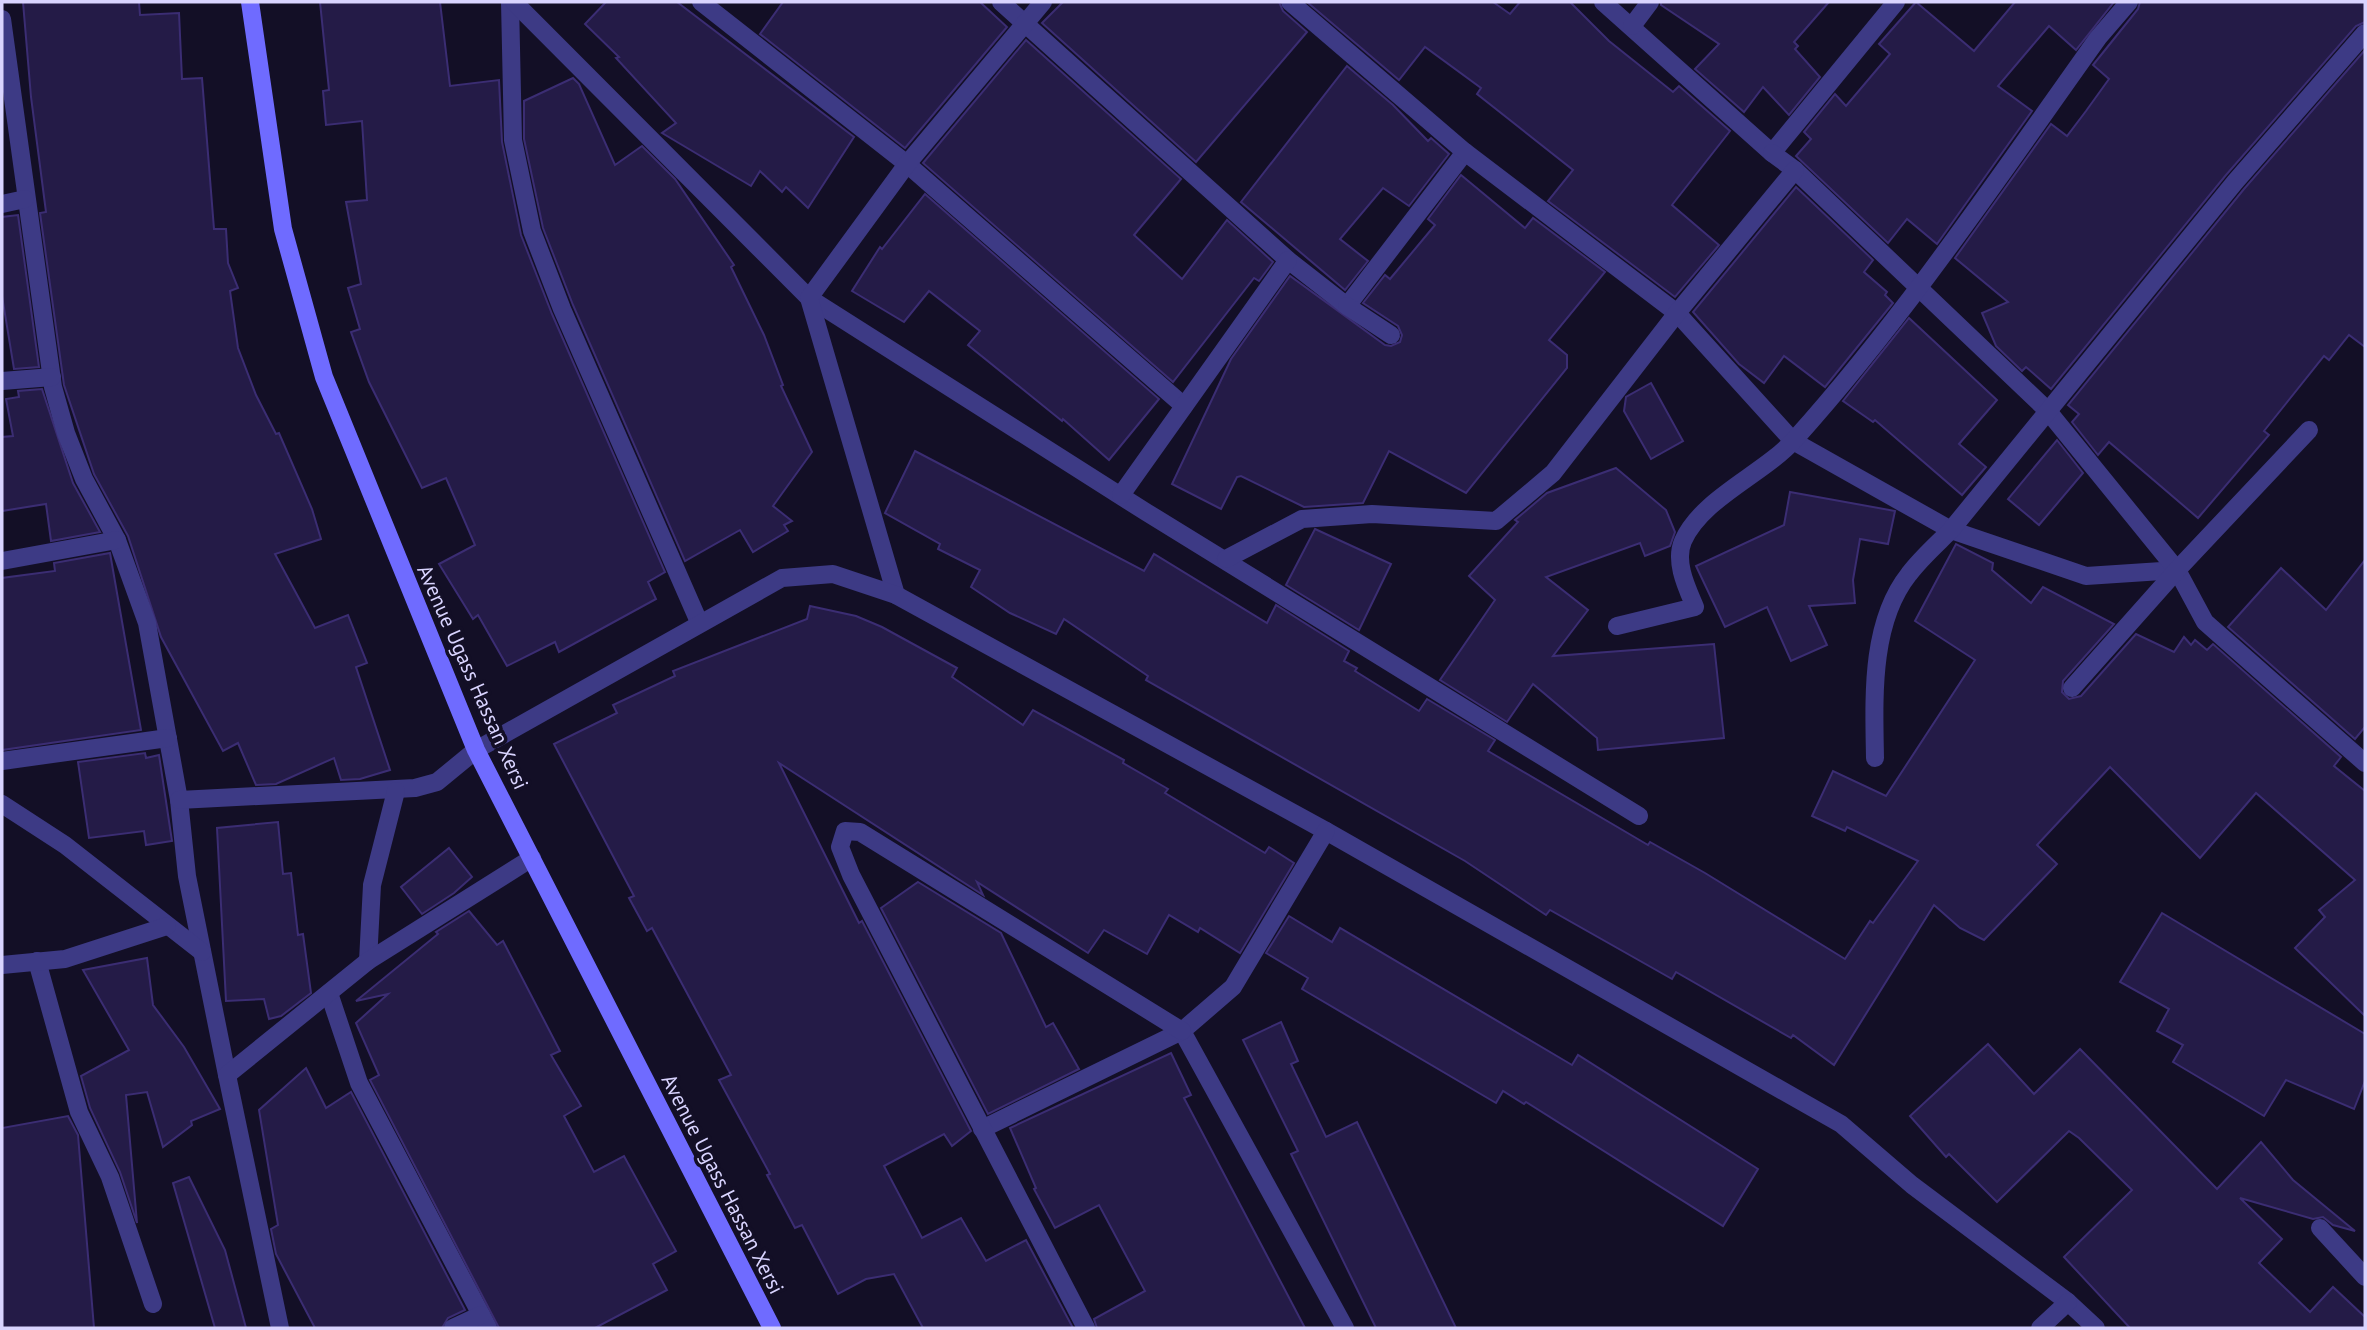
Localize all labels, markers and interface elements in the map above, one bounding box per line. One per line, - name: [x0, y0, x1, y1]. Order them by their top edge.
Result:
- street label: Avenue Ugass Hassan Xersi: [411, 560, 535, 794]
- street label: Avenue Ugass Hassan Xersi: [656, 1070, 790, 1298]

